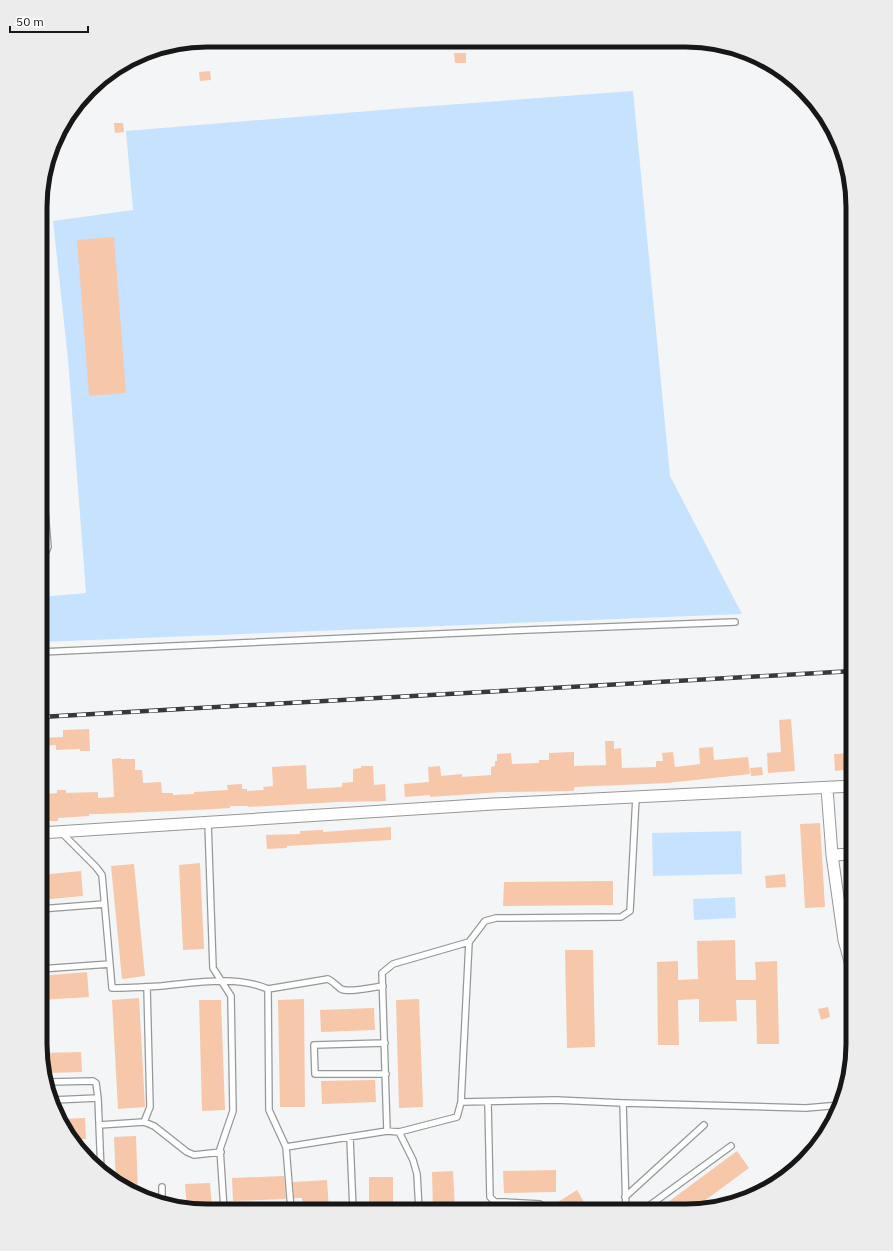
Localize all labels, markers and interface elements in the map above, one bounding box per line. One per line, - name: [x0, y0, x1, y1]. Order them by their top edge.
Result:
- scale bar: [10, 8, 88, 34]
- text: 50 m: [16, 14, 44, 29]

